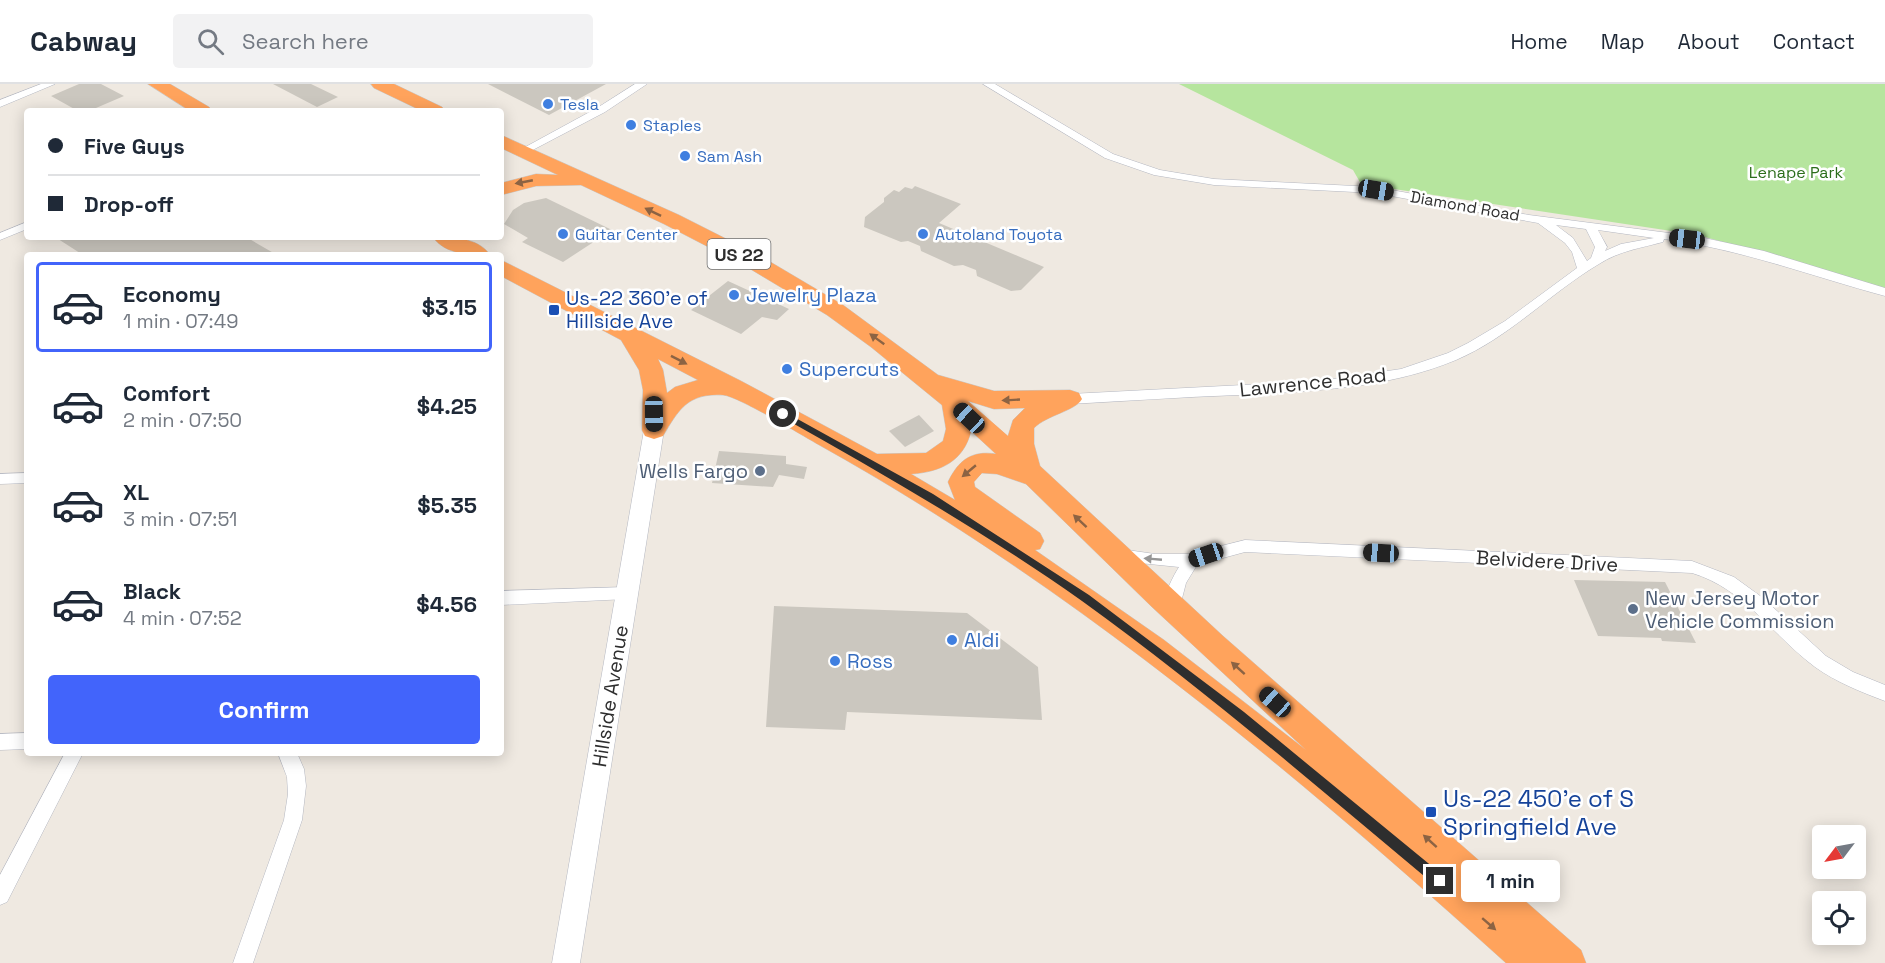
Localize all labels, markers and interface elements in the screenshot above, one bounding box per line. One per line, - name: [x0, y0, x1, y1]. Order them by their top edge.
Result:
- search box: [173, 14, 593, 68]
- text: Cabway: [30, 23, 137, 59]
- icon: search: [194, 25, 227, 58]
- text: Search here: [242, 27, 369, 55]
- text: Home: [1510, 28, 1568, 55]
- text: Map: [1601, 28, 1645, 55]
- text: About: [1678, 28, 1740, 55]
- text: Contact: [1773, 28, 1855, 55]
- place label: Tesla: [560, 94, 599, 115]
- marker: Tesla: [541, 97, 555, 111]
- place label: Staples: [643, 115, 701, 136]
- marker: Staples: [624, 118, 638, 132]
- text: Five Guys: [84, 132, 185, 160]
- place label: Sam Ash: [697, 146, 762, 167]
- marker: Sam Ash: [678, 149, 692, 163]
- park label: Lenape Park: [1749, 162, 1844, 183]
- one-way arrow: [515, 178, 534, 187]
- car: [1357, 178, 1395, 202]
- street label: Diamond Road: [1409, 186, 1521, 226]
- text: Drop-off: [84, 190, 174, 218]
- one-way arrow: [645, 207, 662, 217]
- place label: Guitar Center: [575, 224, 678, 245]
- place label: Autoland Toyota: [935, 224, 1062, 245]
- marker: Guitar Center: [556, 227, 570, 241]
- marker: Autoland Toyota: [916, 227, 930, 241]
- car: [1668, 228, 1706, 250]
- road number: US 22: [708, 239, 771, 269]
- icon: car: [51, 280, 105, 334]
- text: Economy: [123, 280, 221, 308]
- place label: Jewelry Plaza: [746, 282, 877, 308]
- place label: Us-22 360'e of Hillside Ave: [566, 285, 708, 334]
- marker: Jewelry Plaza: [727, 288, 741, 302]
- text: $3.15: [422, 293, 477, 321]
- marker: Us-22 360'e of Hillside Ave: [547, 303, 561, 317]
- text: 1 min · 07:49: [123, 308, 238, 334]
- one-way arrow: [869, 334, 884, 346]
- one-way arrow: [671, 355, 688, 364]
- place label: Supercuts: [799, 356, 899, 382]
- street label: Lawrence Road: [1238, 361, 1388, 403]
- marker: Supercuts: [780, 362, 794, 376]
- icon: car: [51, 379, 105, 433]
- text: Comfort: [123, 379, 211, 407]
- text: $4.25: [417, 392, 477, 420]
- one-way arrow: [1002, 395, 1021, 404]
- car: [645, 396, 663, 432]
- car: [950, 399, 988, 437]
- route start: [769, 400, 796, 427]
- text: 2 min · 07:50: [123, 407, 242, 433]
- place label: Wells Fargo: [639, 458, 748, 484]
- marker: Wells Fargo: [753, 464, 767, 478]
- one-way arrow: [962, 464, 977, 477]
- icon: car: [51, 478, 105, 532]
- text: XL: [123, 478, 149, 506]
- text: $5.35: [417, 491, 477, 519]
- text: 3 min · 07:51: [123, 506, 237, 532]
- one-way arrow: [1072, 514, 1087, 528]
- car: [1186, 541, 1226, 569]
- car: [1363, 543, 1399, 563]
- street label: Belvidere Drive: [1475, 544, 1619, 578]
- one-way arrow: [1143, 555, 1162, 564]
- icon: car: [51, 577, 105, 631]
- text: Black: [123, 577, 181, 605]
- place label: New Jersey Motor Vehicle Commission: [1645, 585, 1835, 634]
- text: $4.56: [416, 590, 477, 618]
- marker: New Jersey Motor Vehicle Commission: [1626, 602, 1640, 616]
- text: 4 min · 07:52: [123, 605, 242, 631]
- street label: Hillside Avenue: [586, 623, 634, 769]
- place label: Aldi: [964, 627, 999, 653]
- marker: Aldi: [945, 633, 959, 647]
- place label: Ross: [847, 648, 893, 674]
- marker: Ross: [828, 654, 842, 668]
- one-way arrow: [1231, 662, 1246, 675]
- button: Confirm: [48, 675, 480, 744]
- car: [1256, 683, 1294, 721]
- place label: Us-22 450'e of S Springfield Ave: [1443, 783, 1634, 842]
- marker: Us-22 450'e of S Springfield Ave: [1424, 805, 1438, 819]
- north arrow: [1812, 825, 1866, 879]
- map controls: [1812, 825, 1866, 945]
- one-way arrow: [1423, 835, 1438, 848]
- callout: 1 min: [1461, 860, 1560, 902]
- route end: [1426, 867, 1453, 894]
- text: 1 min: [1486, 868, 1535, 894]
- button: locate: [1812, 891, 1866, 945]
- one-way arrow: [1481, 917, 1496, 930]

